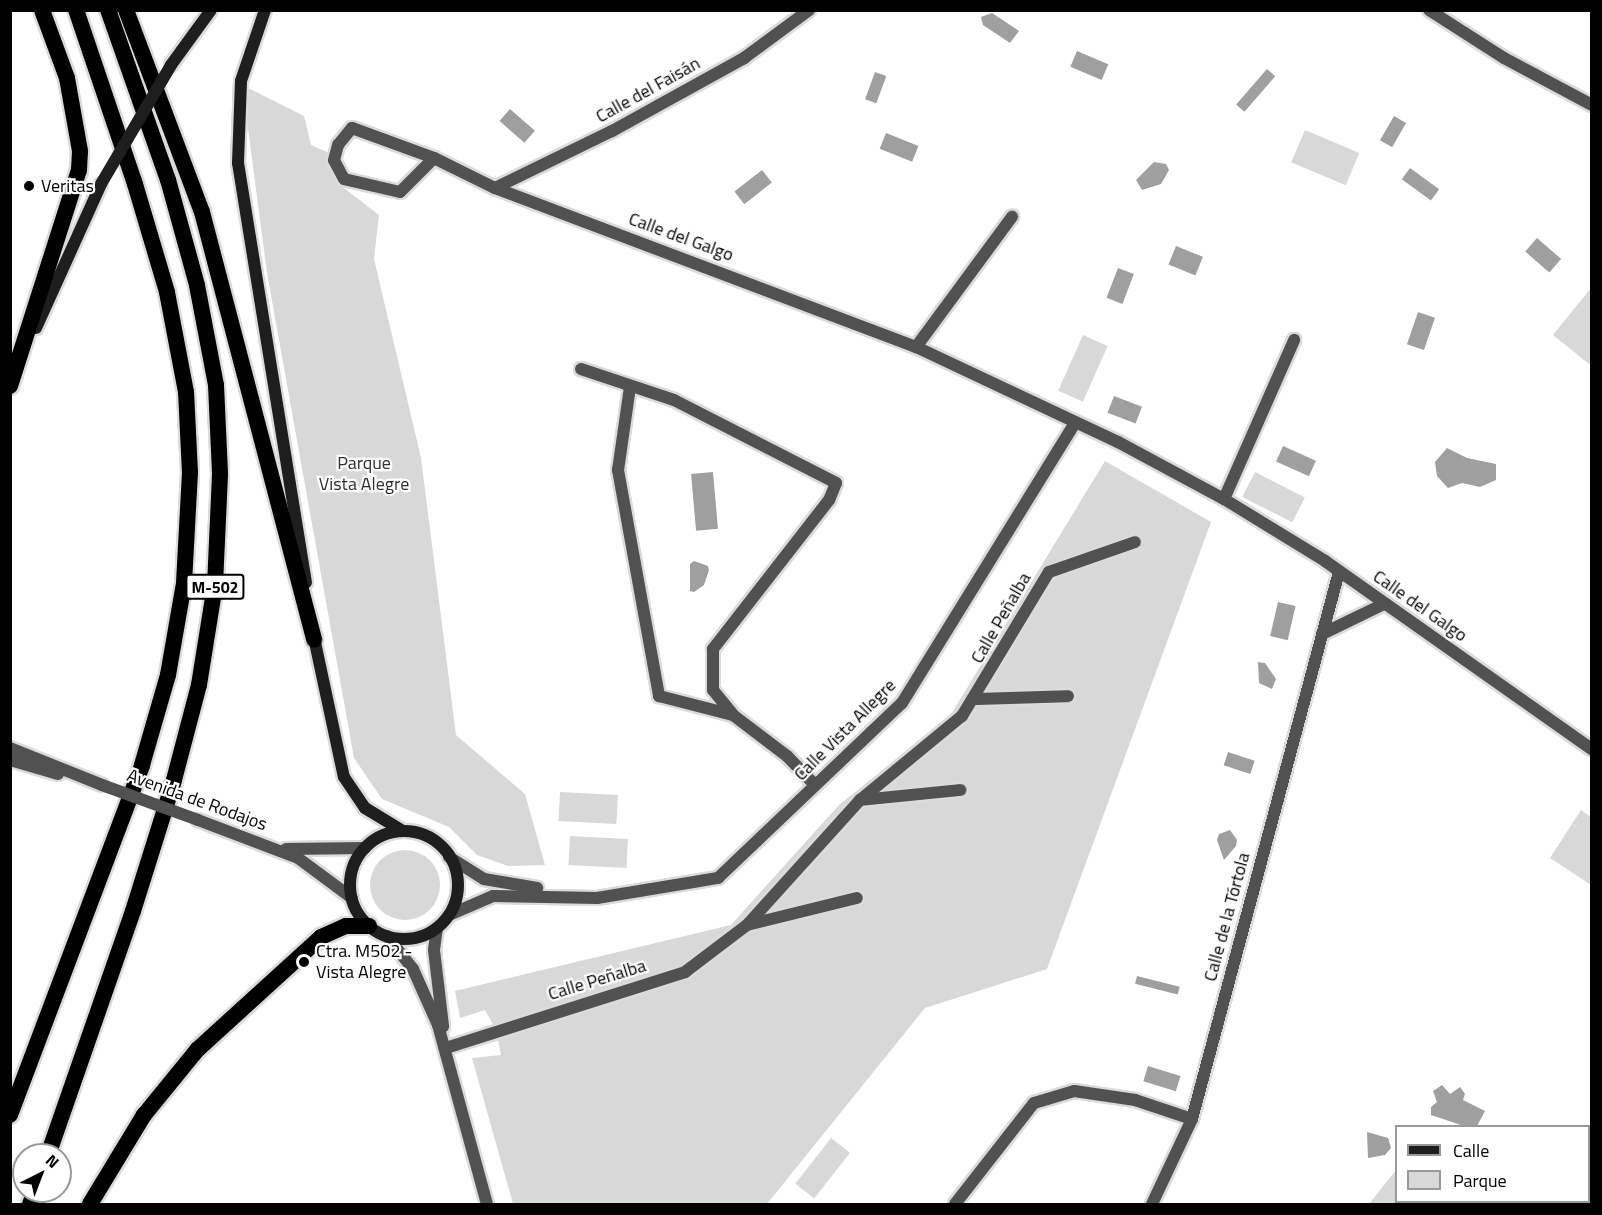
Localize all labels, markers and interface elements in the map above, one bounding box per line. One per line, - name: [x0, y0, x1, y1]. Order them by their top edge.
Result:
- street label: Calle del Faisán: [592, 52, 704, 128]
- place label: Veritas: [41, 175, 94, 197]
- marker: Veritas: [22, 179, 36, 193]
- street label: Calle del Galgo: [626, 208, 736, 266]
- park label: Parque Vista Alegre: [319, 453, 409, 496]
- street label: Calle del Galgo: [1369, 566, 1471, 646]
- street label: Calle Peñalba: [966, 569, 1036, 667]
- road number: M-502: [185, 574, 245, 600]
- street label: Calle Vista Allegre: [790, 675, 900, 785]
- street label: Avenida de Rodajos: [124, 765, 270, 835]
- street label: Calle de la Tórtola: [1199, 850, 1255, 984]
- place label: Ctra. M502 - Vista Alegre: [316, 941, 412, 984]
- marker: Ctra. M502 - Vista Alegre: [297, 955, 311, 969]
- street label: Calle Peñalba: [545, 955, 649, 1005]
- legend: [1395, 1125, 1590, 1203]
- text: Calle: [1453, 1137, 1489, 1164]
- north arrow: [12, 1143, 72, 1203]
- text: N: [41, 1148, 65, 1174]
- text: Parque: [1453, 1167, 1507, 1194]

